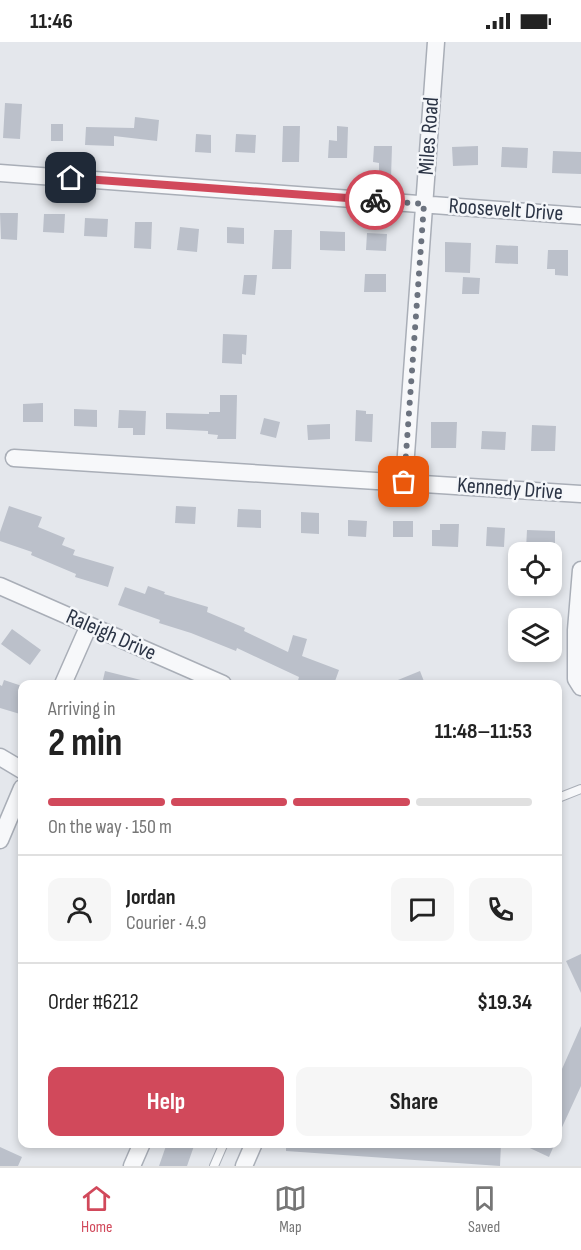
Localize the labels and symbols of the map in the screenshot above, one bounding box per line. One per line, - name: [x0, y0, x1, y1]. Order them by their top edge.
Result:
- street label: Miles Road: [413, 96, 445, 176]
- pin: [45, 152, 96, 203]
- courier: [345, 170, 405, 230]
- street label: Roosevelt Drive: [448, 193, 564, 227]
- pin: [378, 456, 429, 507]
- street label: Kennedy Drive: [456, 472, 564, 506]
- street label: Raleigh Drive: [62, 603, 160, 667]

